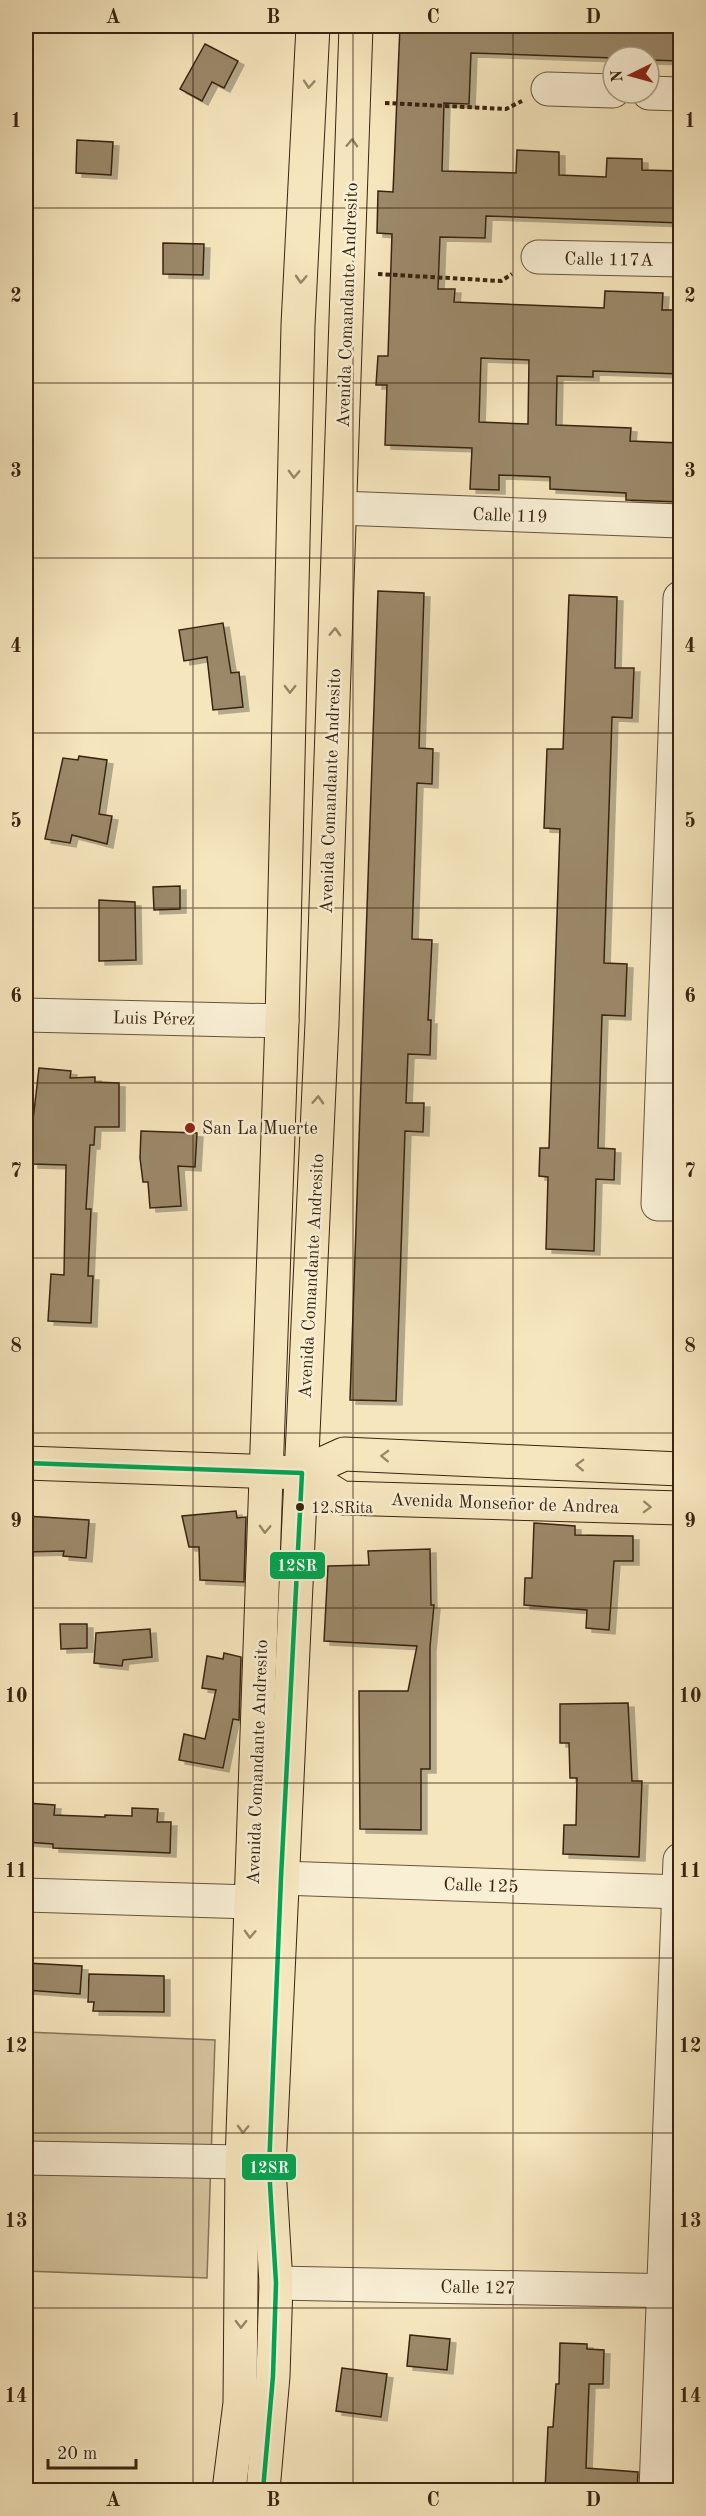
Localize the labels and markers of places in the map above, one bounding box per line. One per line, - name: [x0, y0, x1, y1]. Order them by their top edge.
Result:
- place label: San La Muerte: [202, 1120, 318, 1138]
- marker: San La Muerte: [183, 1121, 197, 1135]
- marker: 12 SRita: [294, 1501, 306, 1513]
- place label: 12 SRita: [311, 1501, 373, 1517]

